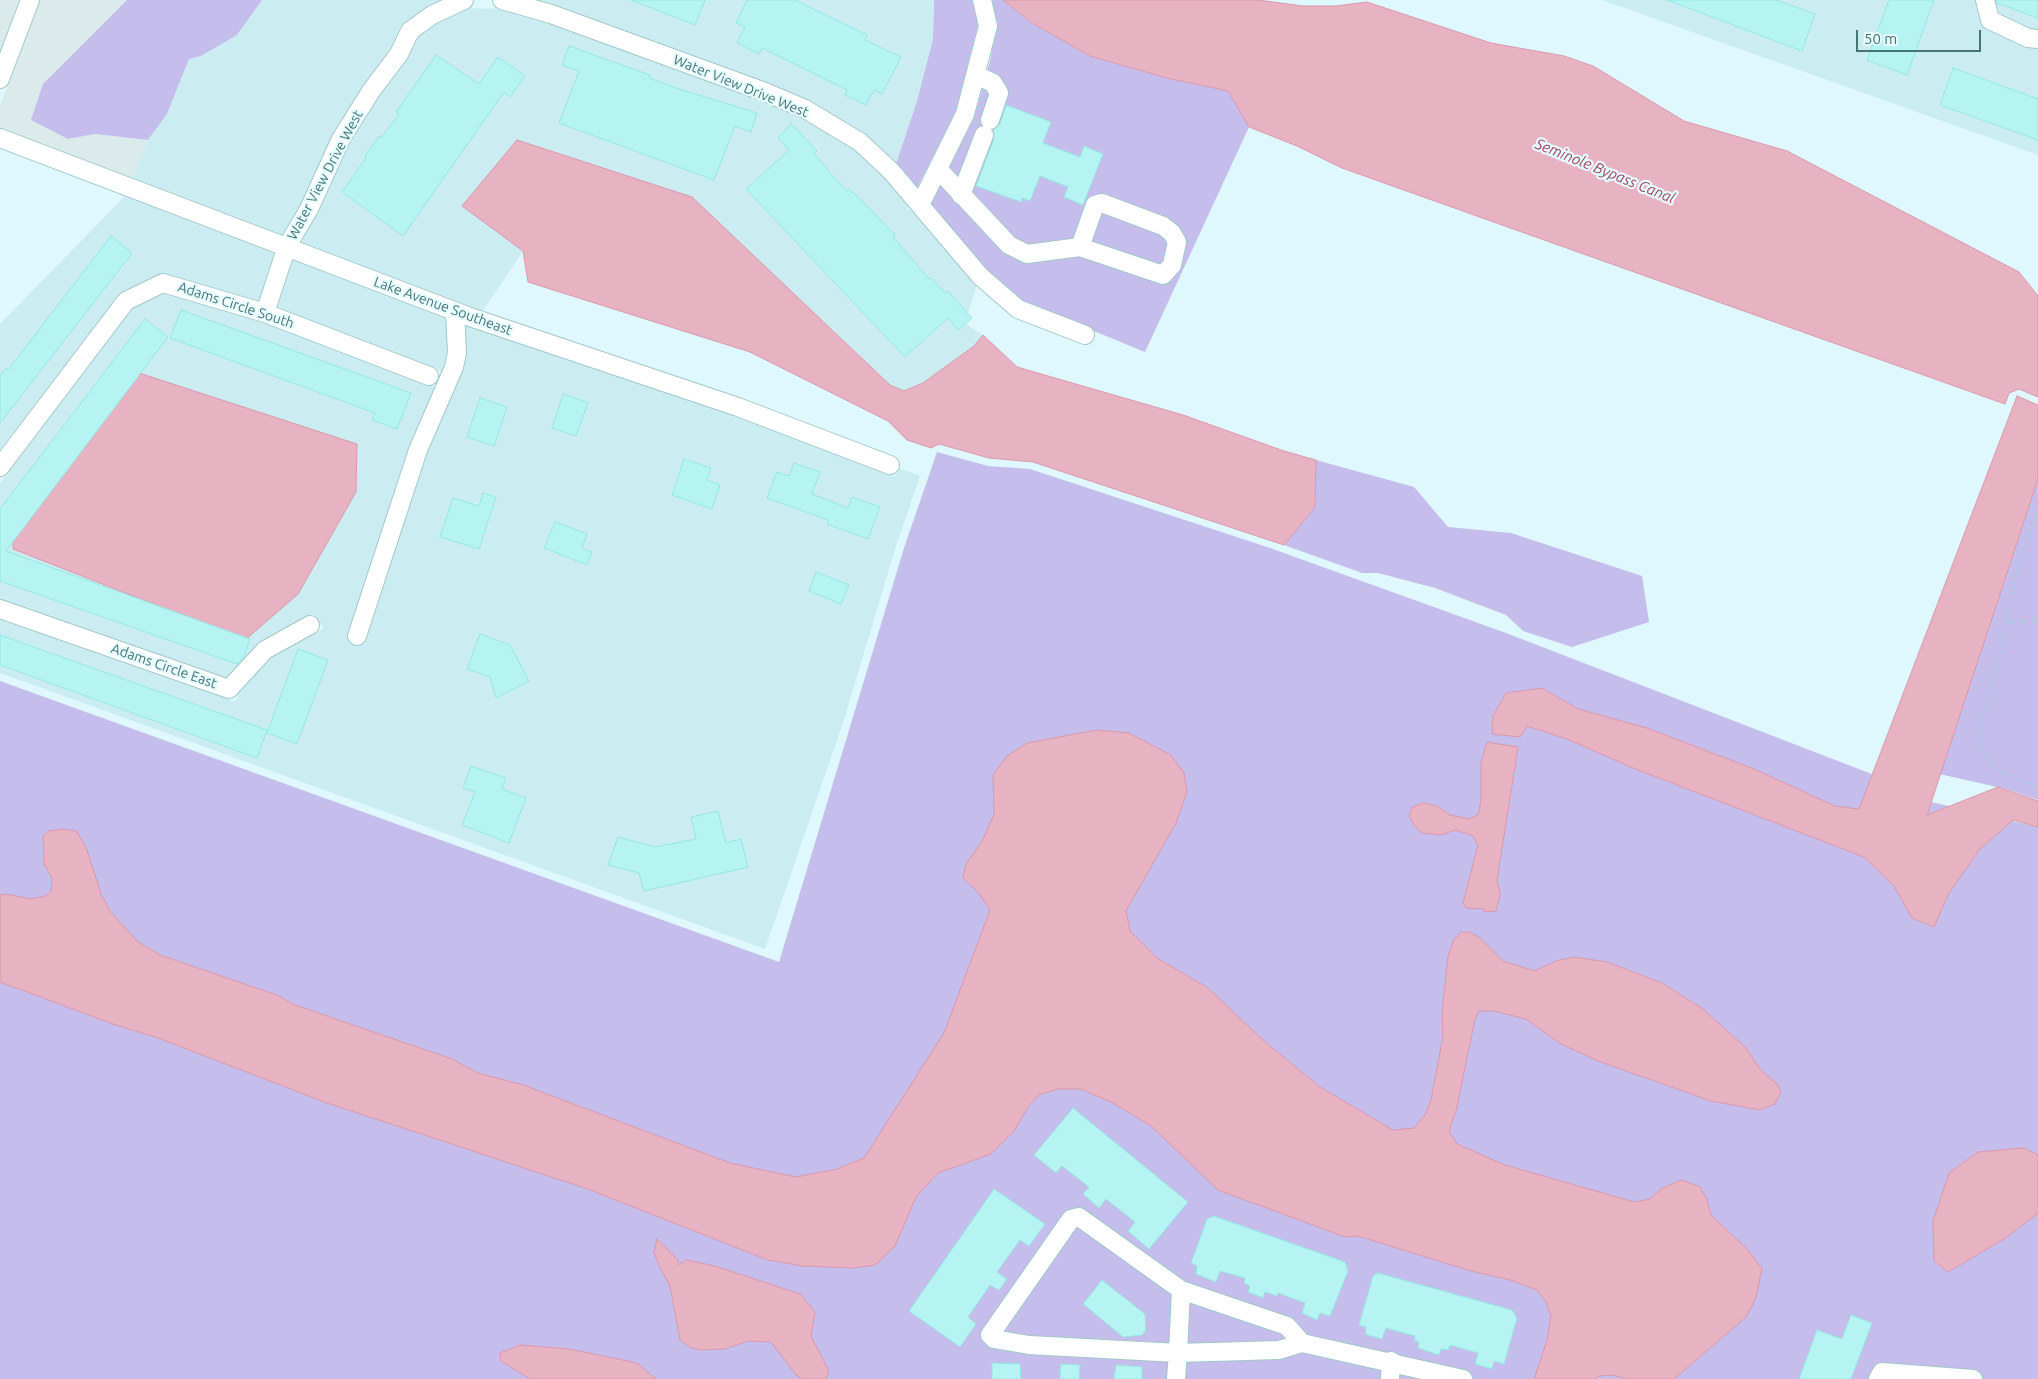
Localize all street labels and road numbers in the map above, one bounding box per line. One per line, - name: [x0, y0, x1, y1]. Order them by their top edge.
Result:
- street label: Water View Drive West: [671, 51, 811, 121]
- street label: Water View Drive West: [284, 107, 366, 243]
- street label: Lake Avenue Southeast: [372, 273, 514, 339]
- street label: Adams Circle South: [176, 278, 296, 332]
- street label: Adams Circle East: [109, 640, 219, 692]

